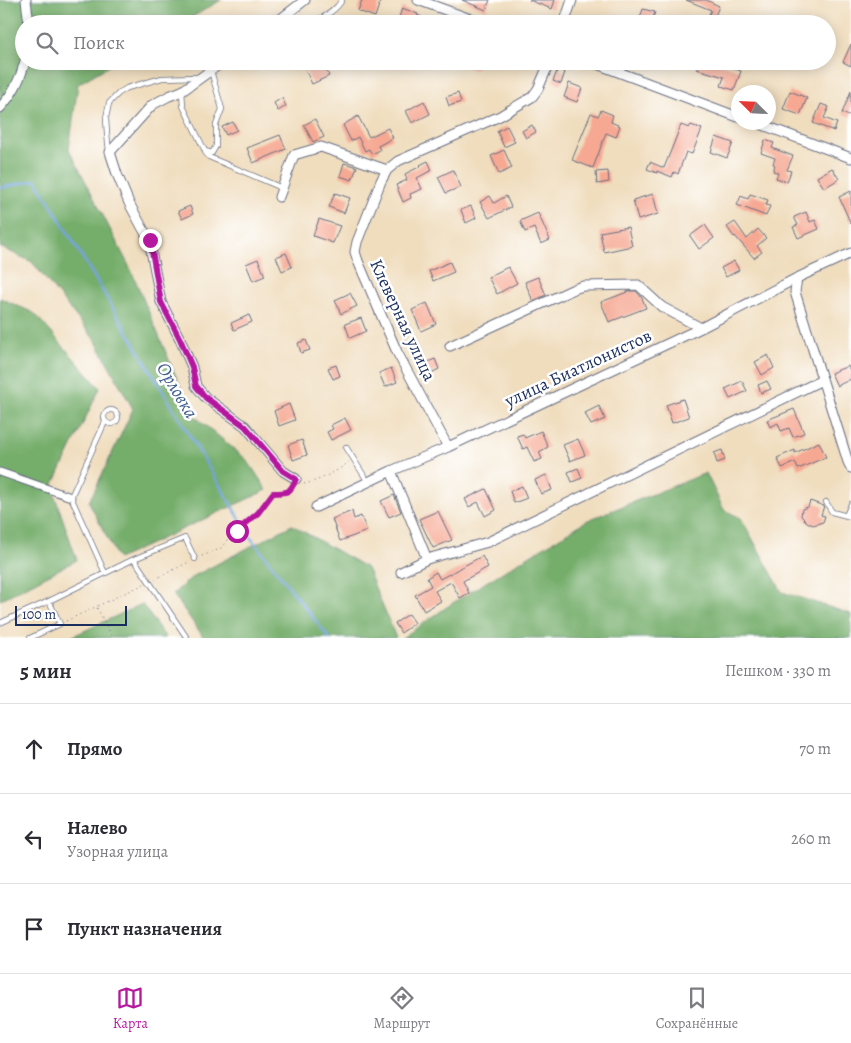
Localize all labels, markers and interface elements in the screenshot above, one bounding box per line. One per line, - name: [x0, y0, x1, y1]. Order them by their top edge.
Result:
- search box: [15, 15, 836, 70]
- icon: search: [33, 29, 61, 57]
- text: Поиск: [73, 30, 125, 56]
- north arrow: [731, 85, 776, 130]
- route end: [139, 229, 162, 252]
- street label: Клеверная улица: [364, 255, 442, 385]
- street label: улица Биатлонистов: [500, 323, 655, 413]
- water label: Орловка: [150, 357, 204, 424]
- route start: [226, 520, 249, 543]
- scale bar: [15, 603, 128, 626]
- text: 100 m: [22, 605, 56, 624]
- text: 5 мин: [20, 657, 72, 685]
- text: Пешком · 330 m: [725, 660, 831, 682]
- icon: ahead: [20, 735, 48, 763]
- text: Прямо: [67, 736, 122, 762]
- text: 70 m: [799, 738, 831, 760]
- text: Налево: [67, 815, 127, 841]
- icon: left: [20, 825, 48, 853]
- text: 260 m: [791, 828, 831, 850]
- text: Узорная улица: [67, 841, 168, 863]
- icon: arrive: [20, 915, 48, 943]
- text: Пункт назначения: [67, 916, 222, 942]
- tab: Карта: [113, 984, 148, 1033]
- tab: Маршрут: [374, 984, 430, 1033]
- tab: Сохранённые: [656, 984, 738, 1033]

